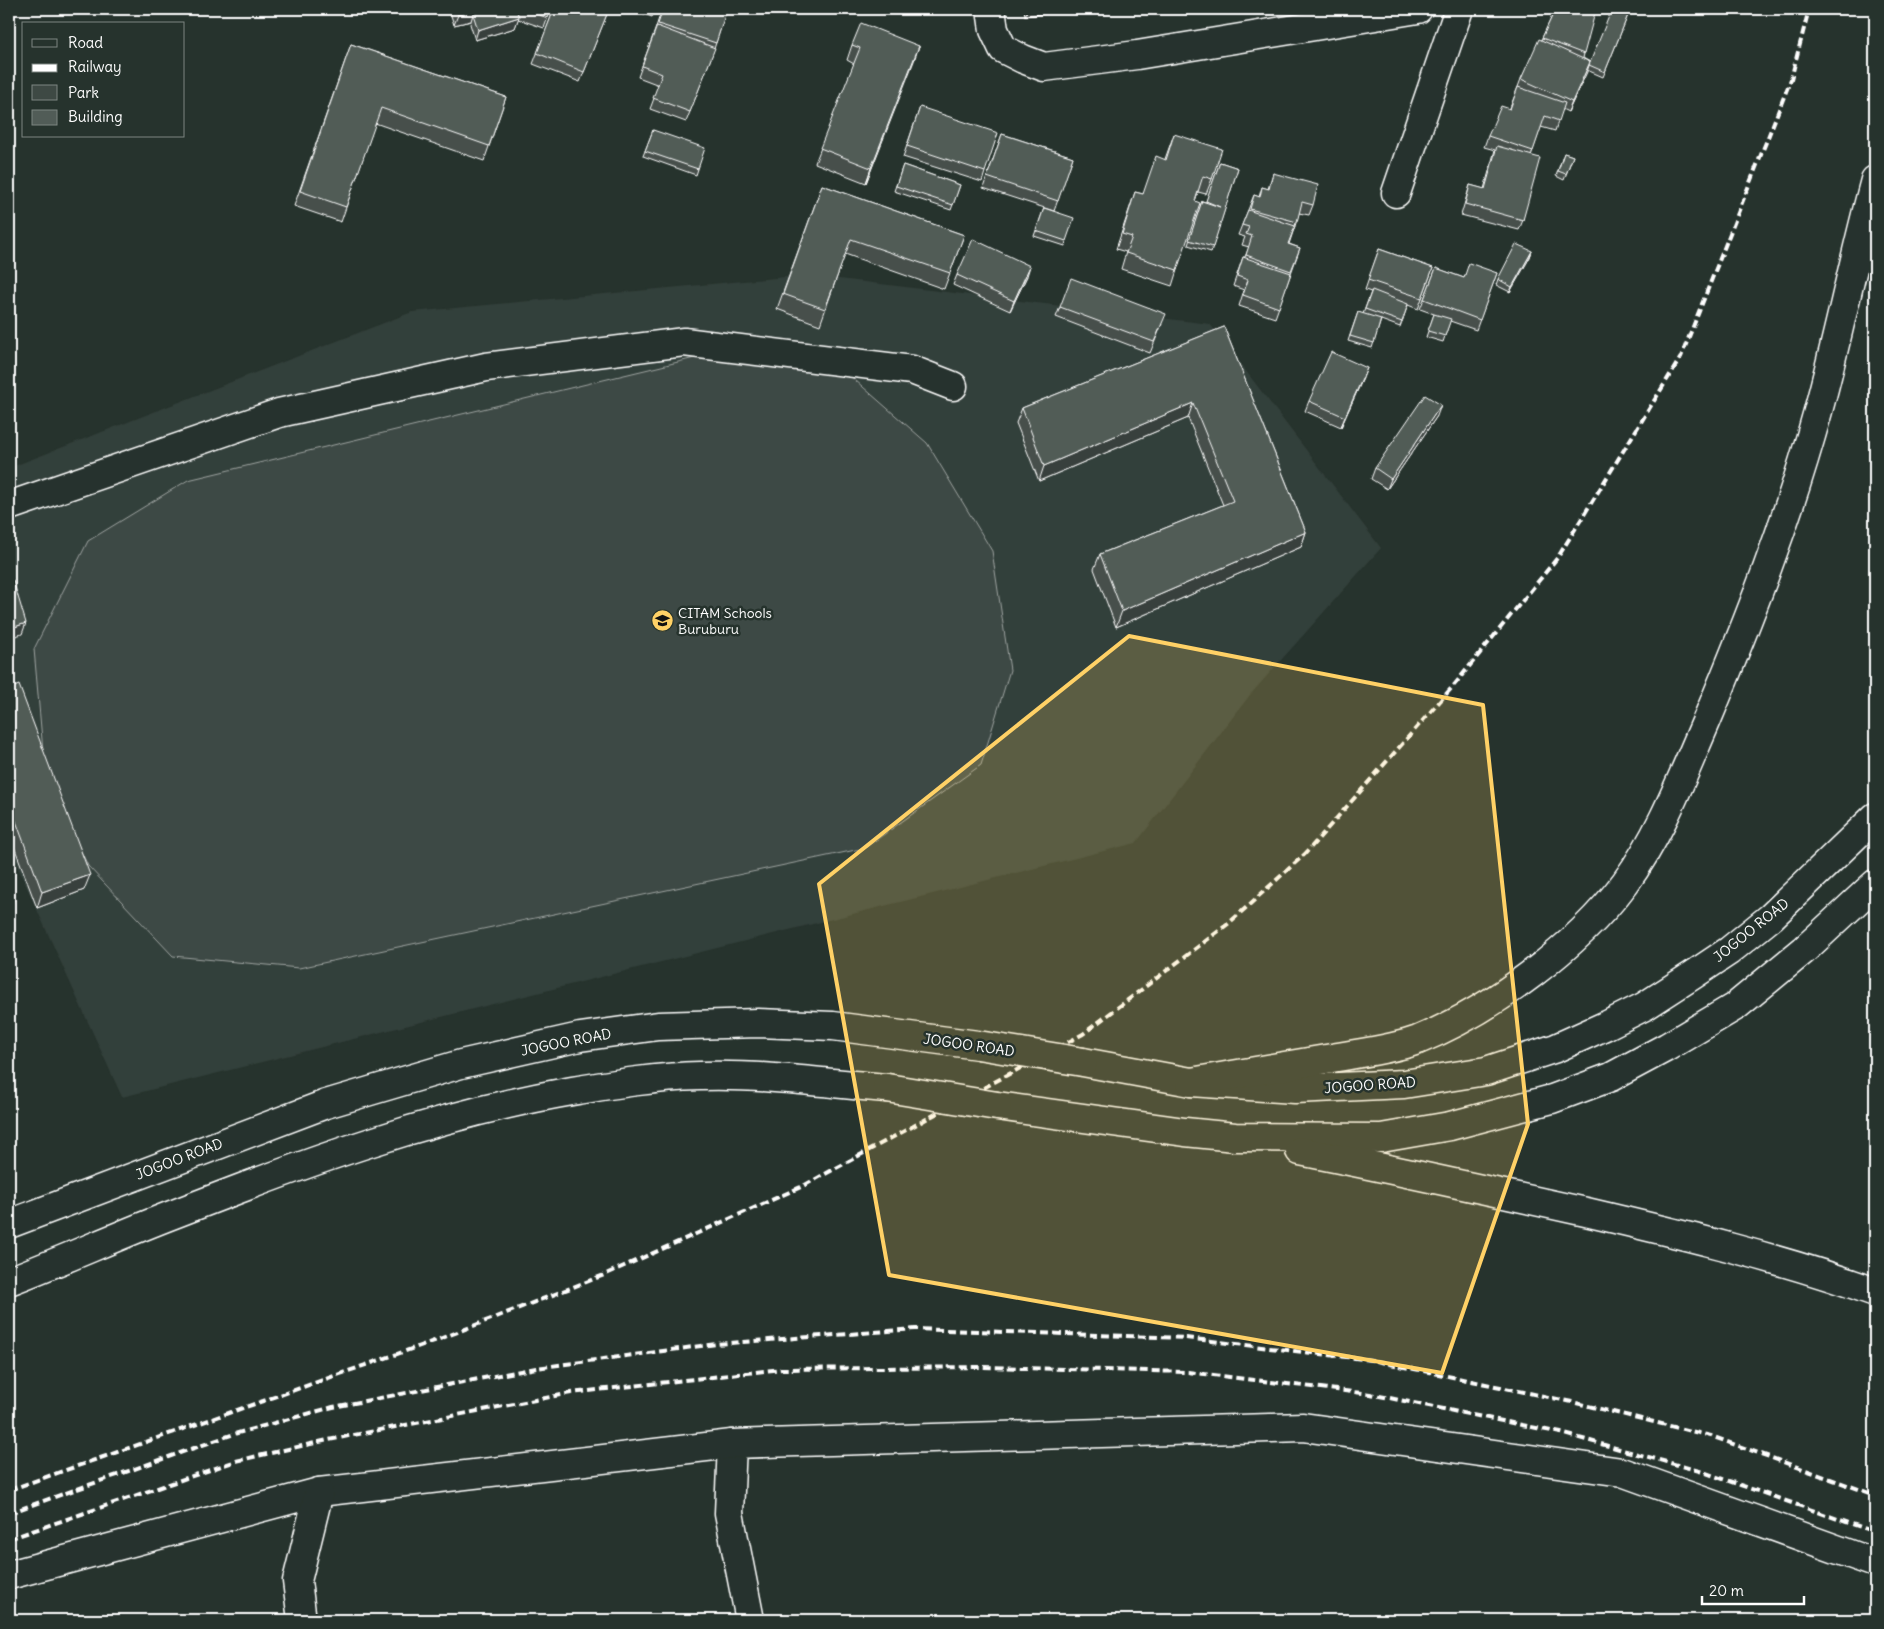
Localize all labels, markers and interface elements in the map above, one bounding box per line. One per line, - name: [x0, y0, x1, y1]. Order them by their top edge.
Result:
- legend: [22, 22, 185, 138]
- text: Road: [68, 33, 103, 52]
- text: Railway: [68, 57, 122, 76]
- text: Park: [68, 83, 99, 102]
- text: Building: [68, 107, 123, 126]
- place label: CITAM Schools Buruburu: [678, 604, 772, 638]
- school or university icon: CITAM Schools Buruburu: [650, 609, 674, 633]
- street label: JOGOO ROAD: [1710, 894, 1792, 966]
- street label: JOGOO ROAD: [519, 1024, 613, 1060]
- street label: JOGOO ROAD: [922, 1030, 1016, 1060]
- street label: JOGOO ROAD: [1324, 1073, 1417, 1097]
- street label: JOGOO ROAD: [133, 1134, 225, 1184]
- scale bar: [1702, 1574, 1804, 1606]
- text: 20 m: [1709, 1581, 1744, 1600]

